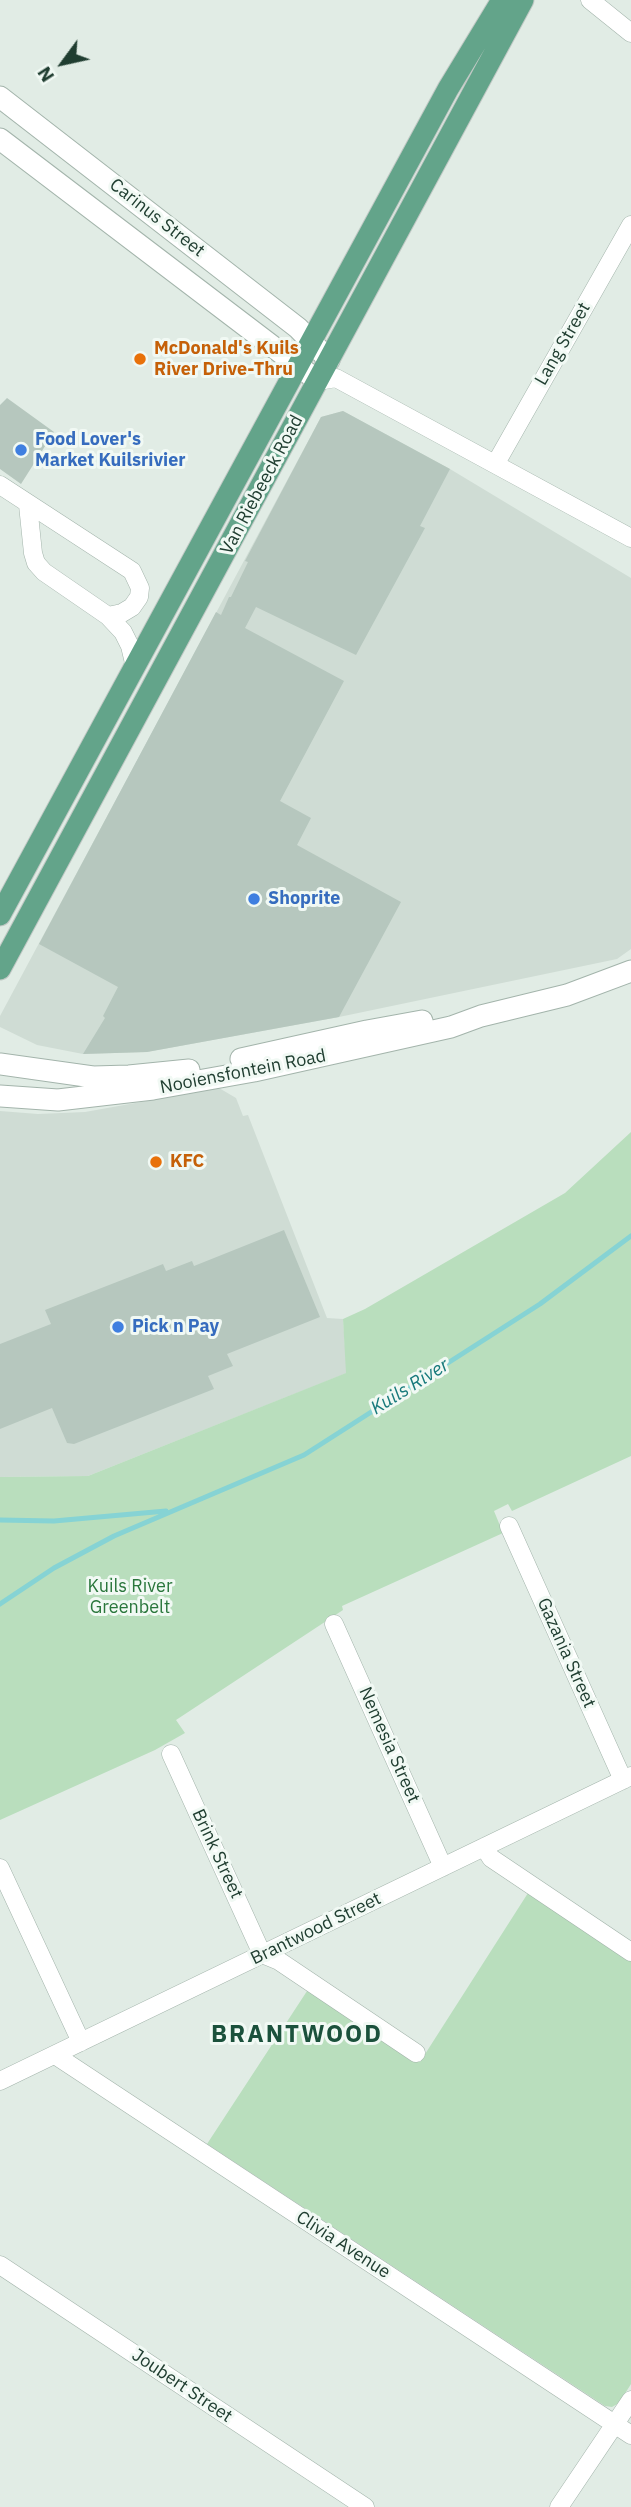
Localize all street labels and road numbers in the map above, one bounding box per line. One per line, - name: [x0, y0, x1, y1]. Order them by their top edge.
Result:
- street label: Carinus Street: [105, 174, 209, 262]
- street label: Lang Street: [531, 299, 595, 389]
- street label: Van Riebeeck Road: [216, 412, 308, 558]
- street label: Nooiensfontein Road: [158, 1045, 328, 1099]
- street label: Gazania Street: [532, 1595, 600, 1711]
- street label: Nemesia Street: [354, 1684, 424, 1806]
- street label: Brink Street: [187, 1806, 247, 1902]
- street label: Brantwood Street: [247, 1888, 385, 1970]
- street label: Clivia Avenue: [292, 2207, 394, 2283]
- street label: Joubert Street: [128, 2344, 236, 2428]

